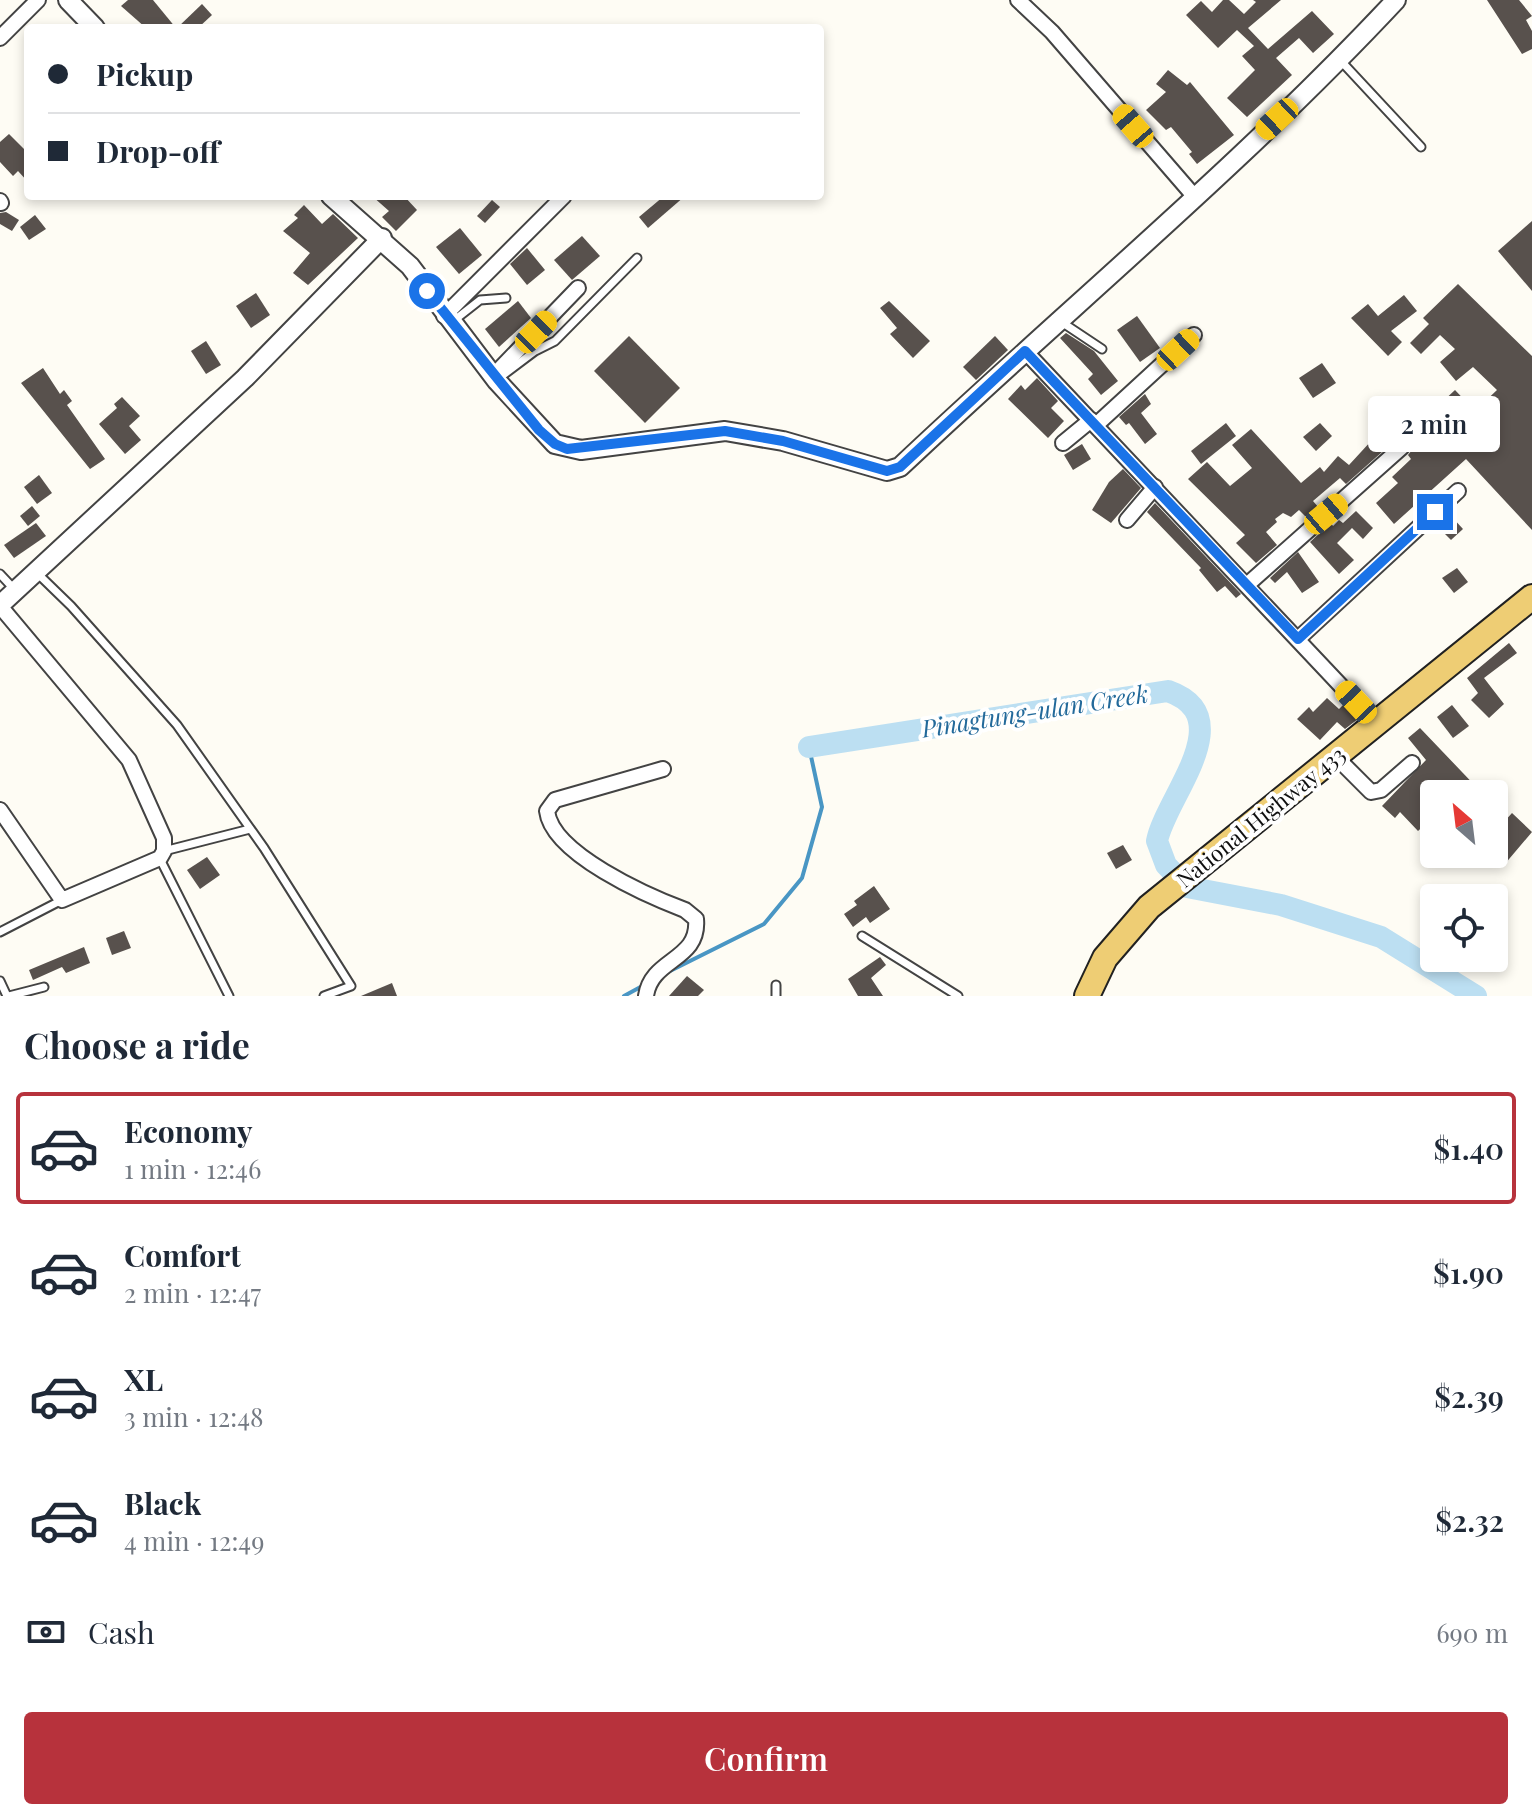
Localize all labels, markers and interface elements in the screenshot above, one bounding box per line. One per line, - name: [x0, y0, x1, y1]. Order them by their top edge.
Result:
- text: Pickup: [96, 54, 193, 94]
- car: [1251, 94, 1303, 144]
- car: [1108, 100, 1158, 152]
- text: Drop-off: [96, 131, 220, 171]
- route start: [409, 273, 445, 309]
- car: [511, 306, 561, 358]
- car: [1152, 325, 1204, 375]
- callout: 2 min: [1369, 396, 1501, 452]
- text: 2 min: [1401, 406, 1467, 441]
- car: [1300, 489, 1352, 539]
- route end: [1417, 494, 1453, 530]
- water label: Pinagtung-ulan Creek: [918, 676, 1150, 744]
- car: [1331, 676, 1381, 728]
- street label: National Highway 433: [1170, 739, 1351, 894]
- north arrow: [1420, 780, 1508, 868]
- map controls: [1420, 780, 1508, 972]
- button: locate: [1420, 884, 1508, 972]
- text: Choose a ride: [24, 1020, 250, 1068]
- text: Economy: [124, 1111, 253, 1151]
- icon: car: [28, 1112, 100, 1184]
- text: $1.40: [1434, 1128, 1504, 1168]
- text: 1 min · 12:46: [124, 1151, 261, 1186]
- text: Comfort: [124, 1235, 241, 1275]
- icon: car: [28, 1236, 100, 1308]
- text: $1.90: [1433, 1252, 1504, 1292]
- text: 2 min · 12:47: [124, 1275, 261, 1310]
- text: XL: [124, 1359, 163, 1399]
- icon: car: [28, 1360, 100, 1432]
- text: $2.39: [1434, 1376, 1504, 1416]
- text: 3 min · 12:48: [124, 1399, 264, 1434]
- text: Black: [124, 1483, 201, 1523]
- icon: car: [28, 1484, 100, 1556]
- text: $2.32: [1435, 1500, 1504, 1540]
- text: 4 min · 12:49: [124, 1523, 264, 1558]
- icon: cash: [24, 1610, 68, 1654]
- text: Cash: [88, 1612, 155, 1652]
- text: 690 m: [1436, 1615, 1508, 1650]
- button: Confirm: [24, 1712, 1508, 1804]

